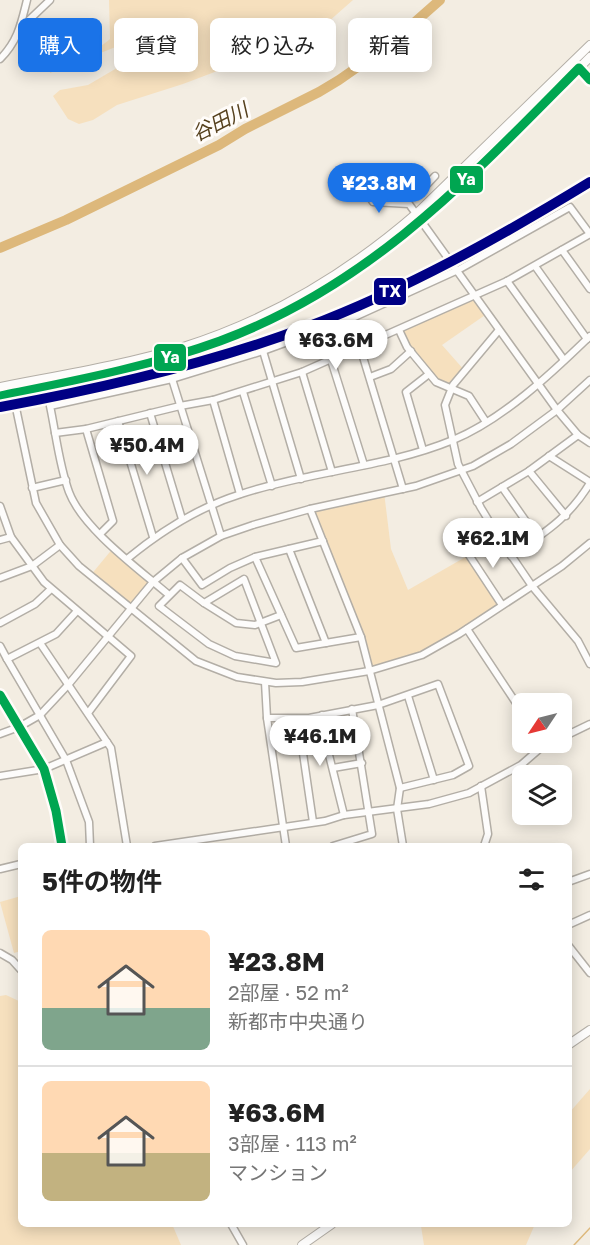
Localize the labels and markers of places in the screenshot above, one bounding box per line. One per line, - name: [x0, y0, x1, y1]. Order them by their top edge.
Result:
- pin: ¥23.8M: [330, 163, 428, 214]
- pin: ¥63.6M: [287, 320, 385, 371]
- pin: ¥50.4M: [98, 425, 196, 476]
- pin: ¥62.1M: [444, 518, 542, 569]
- pin: ¥46.1M: [271, 716, 369, 767]

